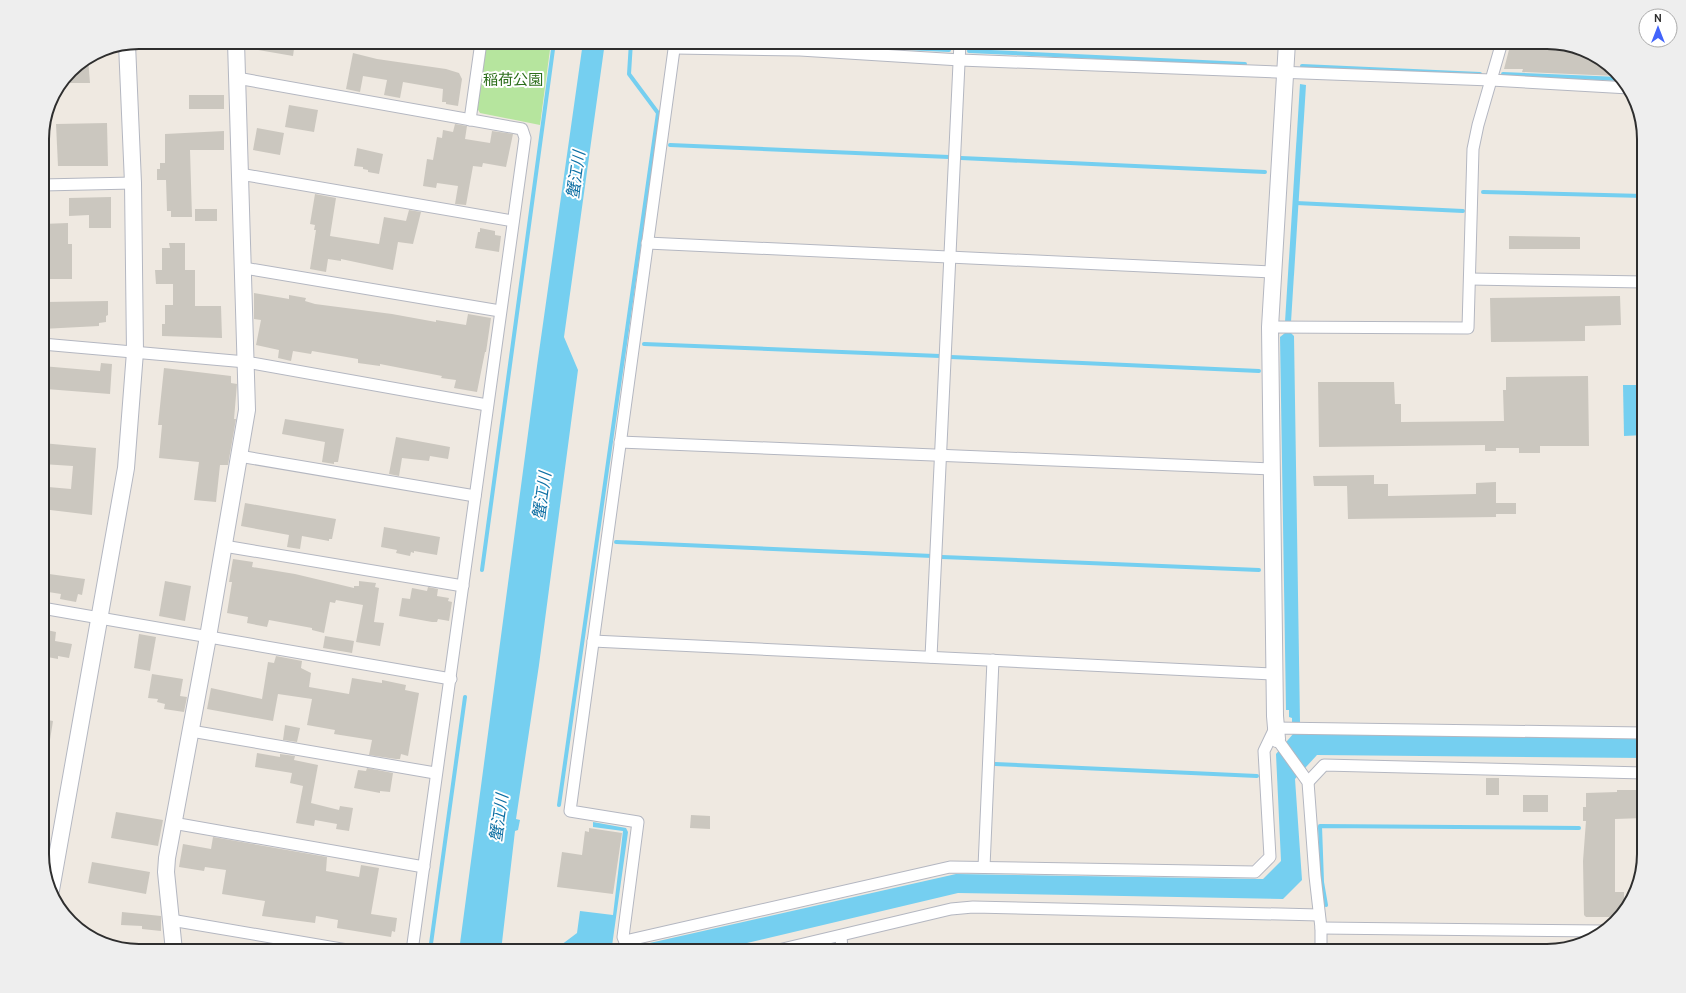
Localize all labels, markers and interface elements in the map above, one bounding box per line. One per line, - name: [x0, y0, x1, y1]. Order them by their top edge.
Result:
- north arrow: [1638, 8, 1678, 48]
- text: N: [1654, 11, 1662, 25]
- park label: 稲荷公園: [483, 71, 543, 89]
- water label: 蟹江川: [563, 148, 589, 200]
- water label: 蟹江川: [529, 469, 555, 521]
- water label: 蟹江川: [486, 791, 512, 843]

